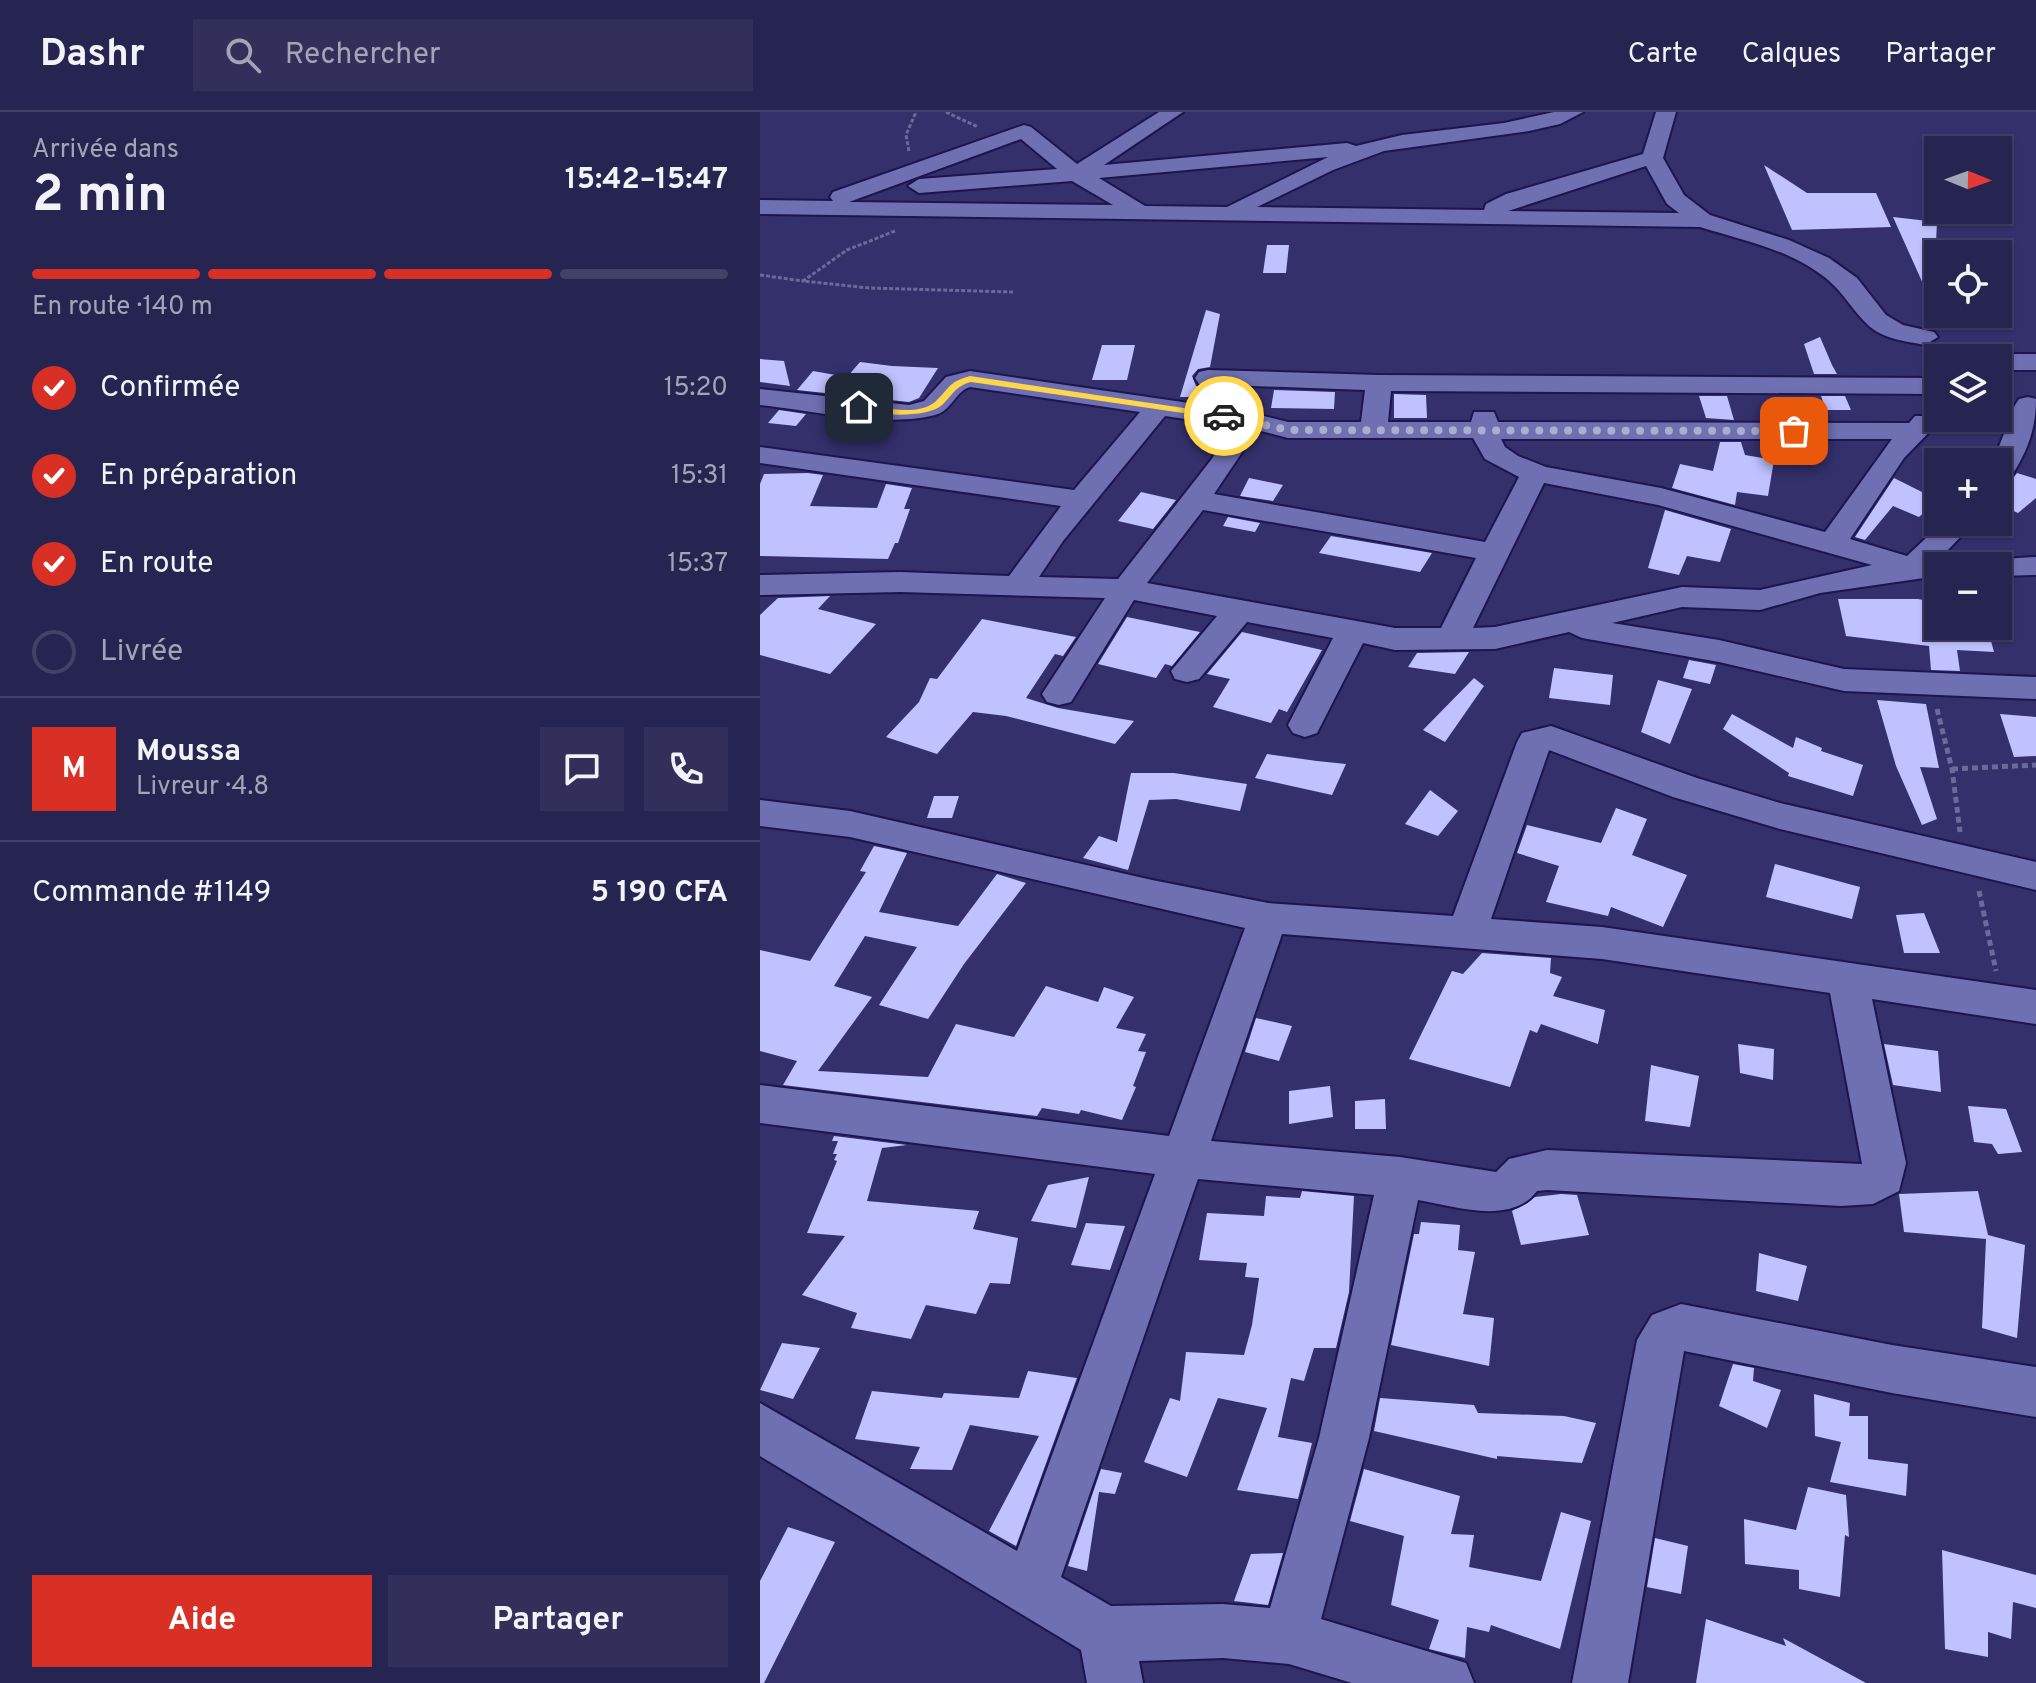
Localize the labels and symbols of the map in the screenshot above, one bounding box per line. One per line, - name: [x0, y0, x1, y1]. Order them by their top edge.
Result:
- north arrow: [1924, 136, 2012, 224]
- pin: [825, 373, 893, 441]
- courier: [1184, 376, 1264, 456]
- pin: [1760, 397, 1828, 465]

